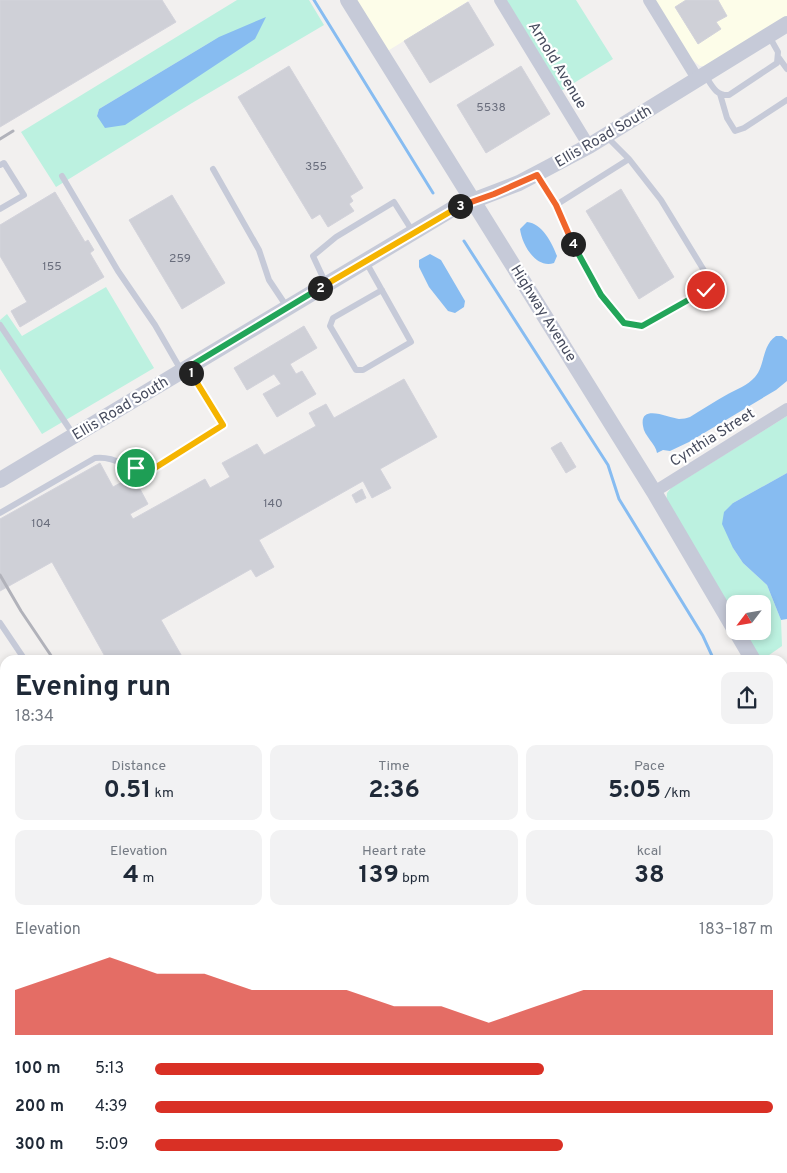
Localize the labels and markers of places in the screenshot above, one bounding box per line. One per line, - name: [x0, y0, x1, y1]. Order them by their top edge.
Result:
- pin: 3: [448, 194, 472, 218]
- pin: 4: [560, 232, 586, 256]
- pin: [685, 269, 727, 311]
- pin: 2: [308, 276, 332, 300]
- pin: 1: [178, 360, 204, 386]
- pin: [115, 447, 157, 489]

